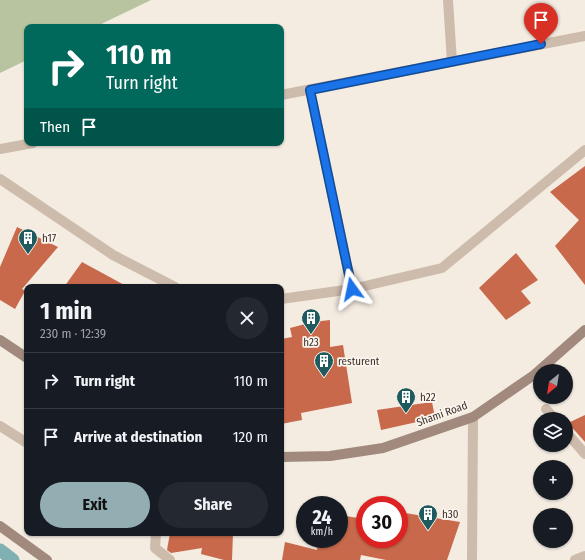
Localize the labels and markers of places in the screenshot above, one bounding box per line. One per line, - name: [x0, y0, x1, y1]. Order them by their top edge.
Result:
- pin: [524, 3, 558, 44]
- building icon: h17: [17, 227, 39, 255]
- place label: h17: [42, 232, 57, 245]
- building icon: h23: [300, 307, 322, 335]
- place label: h23: [303, 336, 319, 349]
- building icon: resturent: [313, 350, 335, 378]
- place label: resturent: [338, 355, 380, 368]
- building icon: h22: [395, 386, 417, 414]
- place label: h22: [420, 391, 436, 404]
- building icon: h30: [417, 503, 439, 531]
- place label: h30: [442, 508, 459, 521]

